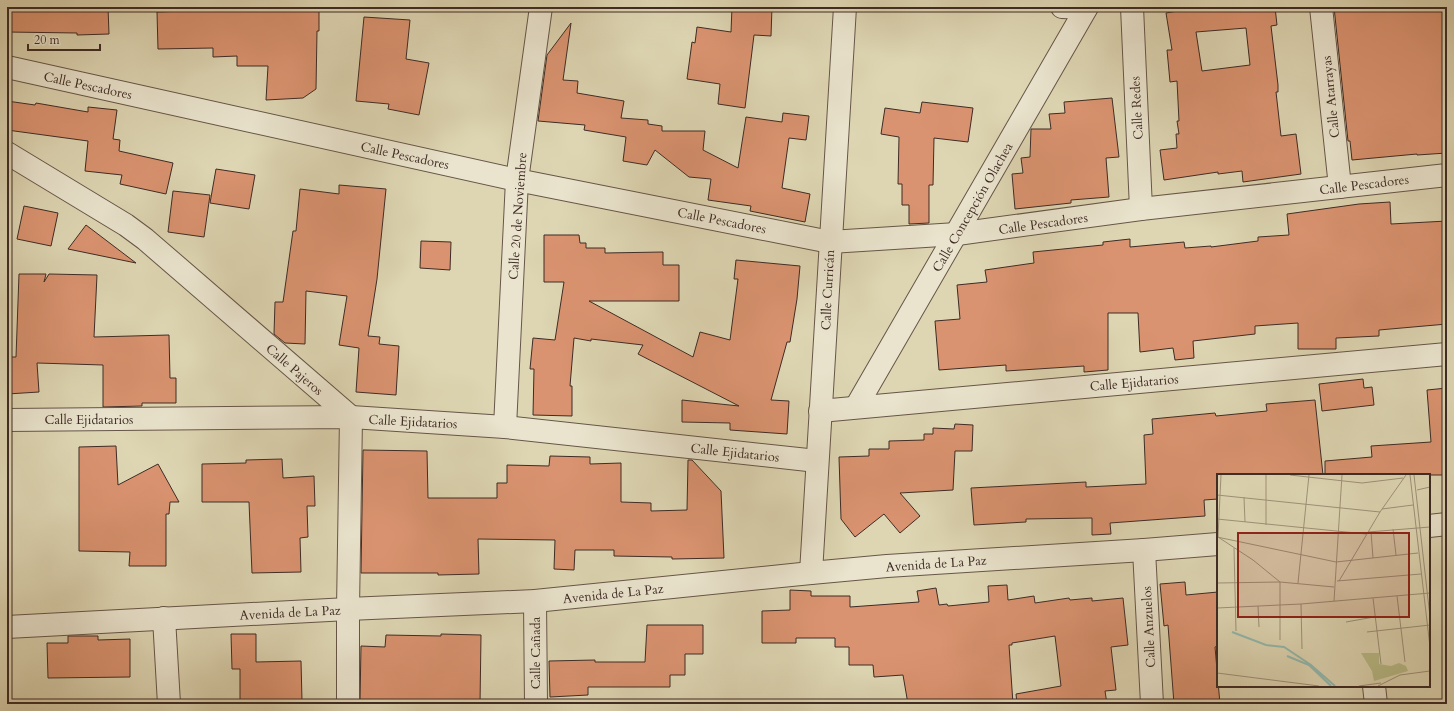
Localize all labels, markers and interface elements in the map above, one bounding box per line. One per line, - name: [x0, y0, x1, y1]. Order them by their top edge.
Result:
- scale bar: [28, 26, 100, 52]
- text: 20 m: [34, 32, 61, 48]
- street label: Calle Atarrayas: [1318, 55, 1344, 139]
- street label: Calle Pescadores: [42, 68, 134, 104]
- street label: Calle Redes: [1126, 76, 1148, 140]
- street label: Calle Pescadores: [359, 138, 451, 174]
- street label: Calle Concepción Olachea: [928, 139, 1018, 276]
- street label: Calle 20 de Noviembre: [505, 152, 531, 280]
- street label: Calle Pescadores: [1318, 171, 1410, 199]
- street label: Calle Pescadores: [676, 204, 768, 238]
- street label: Calle Pescadores: [997, 209, 1089, 239]
- street label: Calle Curricán: [817, 249, 839, 331]
- street label: Calle Pajeros: [262, 340, 327, 400]
- street label: Calle Ejidatarios: [1089, 370, 1179, 396]
- street label: Calle Ejidatarios: [45, 411, 133, 429]
- street label: Calle Ejidatarios: [368, 411, 458, 433]
- street label: Calle Ejidatarios: [690, 439, 780, 467]
- inset map: [1217, 474, 1430, 687]
- street label: Avenida de La Paz: [885, 551, 987, 577]
- street label: Avenida de La Paz: [562, 580, 665, 608]
- street label: Calle Anzuelos: [1138, 586, 1160, 668]
- street label: Avenida de La Paz: [239, 601, 341, 625]
- street label: Calle Cañada: [527, 616, 545, 689]

